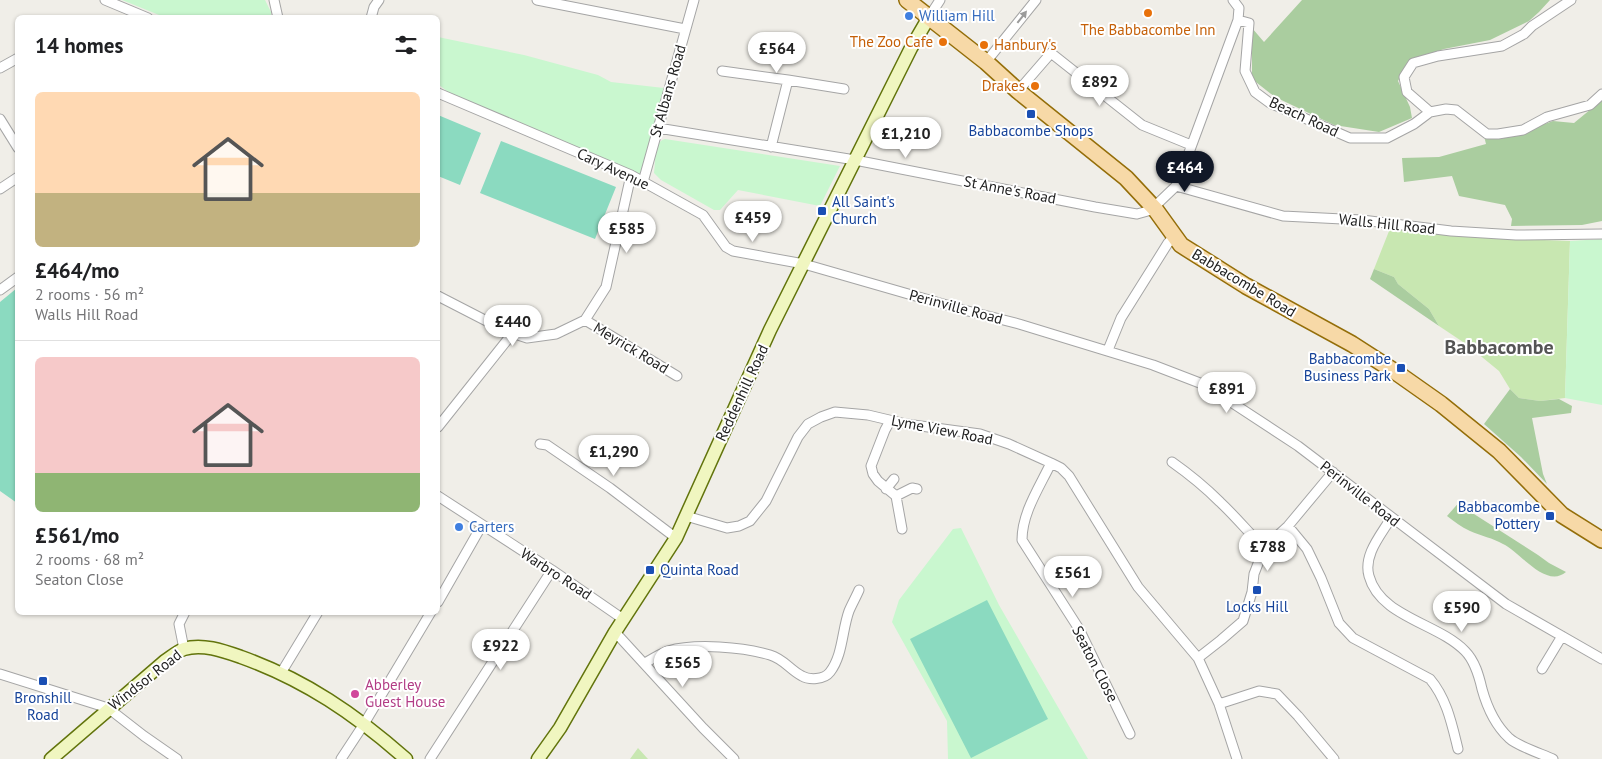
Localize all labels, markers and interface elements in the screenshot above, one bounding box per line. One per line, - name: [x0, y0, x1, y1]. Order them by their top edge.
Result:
- place label: William Hill: [919, 6, 995, 25]
- marker: The Babbacombe Inn: [1142, 7, 1154, 19]
- marker: William Hill: [903, 10, 915, 22]
- one-way arrow: [1016, 11, 1027, 24]
- place label: The Babbacombe Inn: [1080, 20, 1216, 39]
- icon: filters: [392, 31, 420, 59]
- text: 14 homes: [35, 32, 123, 59]
- pin: £564: [747, 32, 807, 74]
- place label: The Zoo Cafe: [850, 32, 933, 51]
- place label: Hanbury's: [994, 35, 1057, 54]
- marker: The Zoo Cafe: [937, 36, 949, 48]
- text: £564: [759, 38, 795, 58]
- marker: Hanbury's: [978, 39, 990, 51]
- street label: St Albans Road: [645, 42, 690, 139]
- pin: £892: [1070, 64, 1130, 107]
- text: £892: [1082, 71, 1118, 91]
- place label: Drakes: [982, 76, 1025, 95]
- marker: Drakes: [1029, 80, 1041, 92]
- street label: Beach Road: [1266, 92, 1342, 141]
- marker: Babbacombe Shops: [1025, 108, 1037, 120]
- pin: £1,210: [865, 116, 947, 159]
- place label: Babbacombe Shops: [969, 121, 1093, 140]
- text: £1,210: [881, 123, 931, 143]
- icon: home: [183, 124, 273, 214]
- street label: Cary Avenue: [574, 144, 652, 194]
- pin: £464: [1155, 150, 1215, 193]
- text: £464: [1167, 157, 1203, 177]
- street label: St Anne's Road: [962, 171, 1058, 208]
- place label: All Saint's Church: [832, 192, 895, 228]
- pin: £459: [723, 200, 783, 243]
- marker: All Saint's Church: [816, 205, 828, 217]
- text: £459: [735, 207, 771, 227]
- street label: Walls Hill Road: [1338, 209, 1436, 238]
- pin: £585: [597, 212, 657, 254]
- text: £585: [609, 218, 645, 238]
- street label: Babbacombe Road: [1189, 244, 1300, 321]
- text: £464/mo: [35, 257, 119, 284]
- text: 2 rooms · 56 m²: [35, 284, 144, 304]
- street label: Perinville Road: [907, 285, 1005, 328]
- text: Walls Hill Road: [35, 304, 138, 324]
- pin: £440: [483, 304, 543, 347]
- text: £440: [495, 311, 531, 331]
- street label: Meyrick Road: [590, 318, 672, 377]
- district label: Babbacombe: [1444, 334, 1554, 360]
- street label: Reddenhill Road: [711, 341, 772, 444]
- place label: Babbacombe Business Park: [1304, 349, 1392, 385]
- marker: Babbacombe Business Park: [1395, 362, 1407, 374]
- pin: £891: [1197, 372, 1257, 414]
- text: £891: [1209, 378, 1245, 398]
- icon: home: [183, 390, 273, 480]
- street label: Lyme View Road: [890, 410, 994, 449]
- pin: £1,290: [573, 434, 655, 477]
- text: £1,290: [589, 441, 639, 461]
- street label: Perinville Road: [1317, 457, 1404, 531]
- place label: Babbacombe Pottery: [1458, 497, 1540, 533]
- marker: Babbacombe Pottery: [1544, 510, 1556, 522]
- place label: Carters: [469, 517, 514, 536]
- marker: Carters: [453, 521, 465, 533]
- text: £561/mo: [35, 522, 119, 549]
- pin: £788: [1238, 530, 1298, 572]
- text: £788: [1250, 536, 1286, 556]
- street label: Warbro Road: [517, 543, 596, 604]
- text: 2 rooms · 68 m²: [35, 549, 144, 569]
- pin: £561: [1043, 556, 1103, 598]
- place label: Quinta Road: [660, 560, 739, 579]
- text: £561: [1055, 562, 1091, 582]
- marker: Quinta Road: [644, 564, 656, 576]
- text: Seaton Close: [35, 569, 124, 589]
- marker: Locks Hill: [1251, 584, 1263, 596]
- pin: £590: [1432, 590, 1492, 633]
- place label: Locks Hill: [1226, 597, 1289, 616]
- text: £590: [1444, 597, 1480, 617]
- street label: Seaton Close: [1068, 622, 1123, 705]
- pin: £922: [471, 628, 531, 671]
- text: £922: [483, 635, 519, 655]
- street label: Windsor Road: [104, 645, 185, 714]
- pin: £565: [653, 646, 713, 688]
- text: £565: [665, 652, 701, 672]
- marker: Bronshill Road: [37, 675, 49, 687]
- place label: Abberley Guest House: [365, 675, 445, 711]
- place label: Bronshill Road: [14, 688, 72, 724]
- marker: Abberley Guest House: [349, 688, 361, 700]

